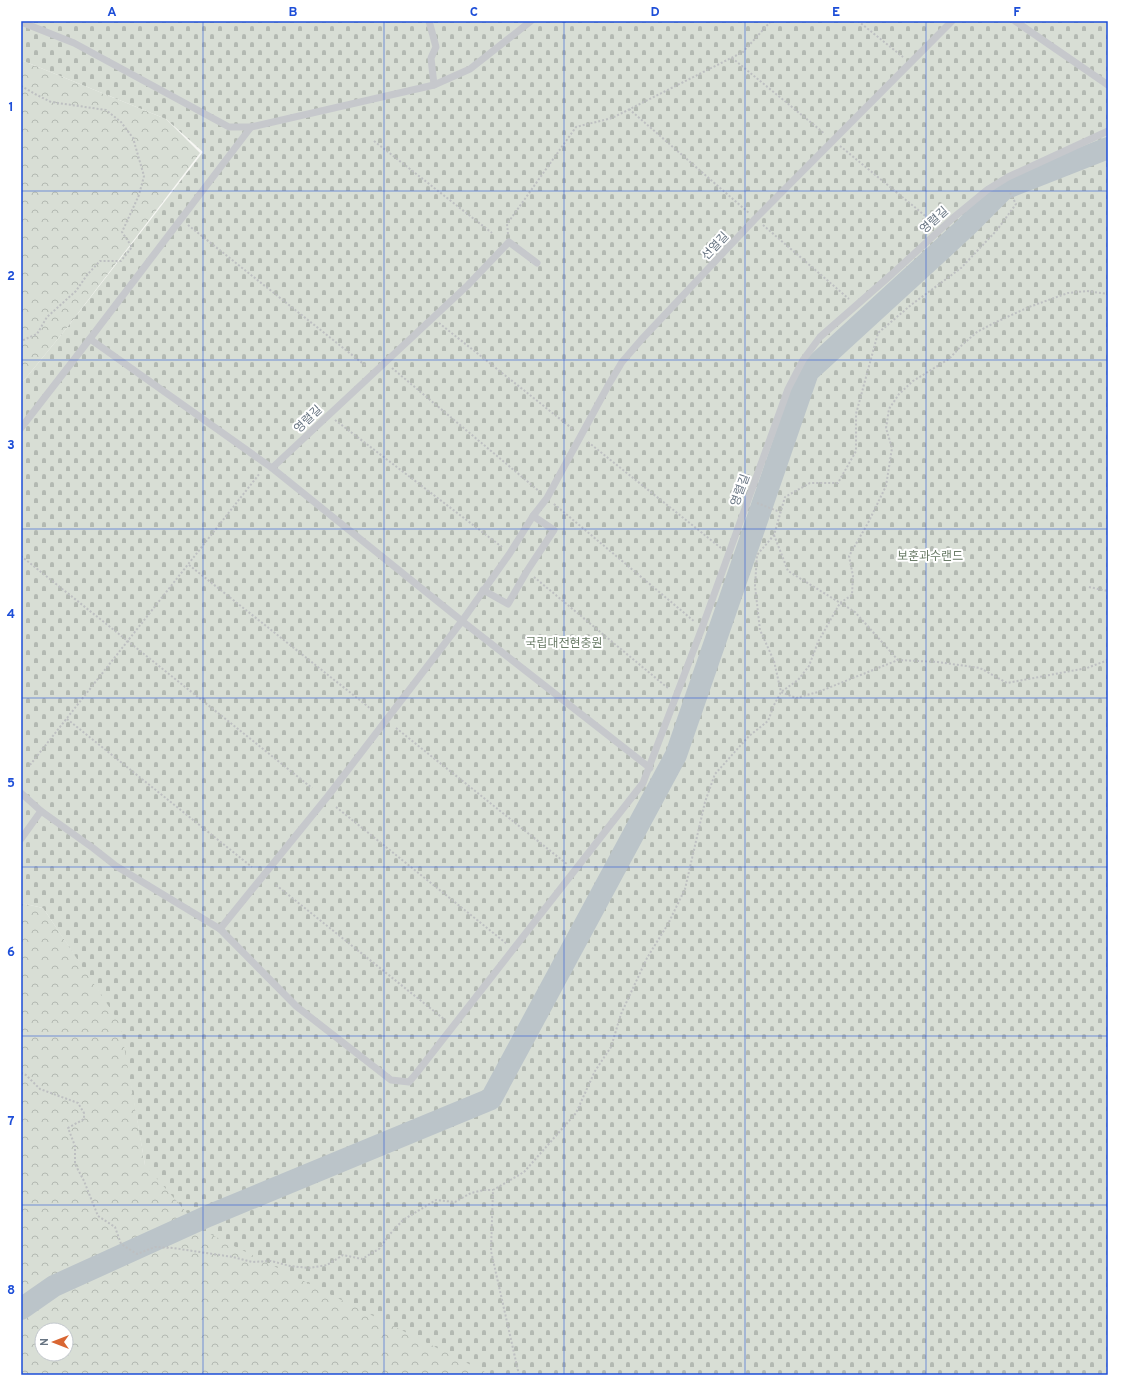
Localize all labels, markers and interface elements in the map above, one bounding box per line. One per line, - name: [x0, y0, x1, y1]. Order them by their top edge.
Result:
- text: A: [107, 5, 117, 21]
- text: B: [289, 5, 298, 21]
- text: C: [470, 5, 478, 21]
- text: D: [650, 5, 660, 21]
- text: E: [832, 5, 840, 21]
- text: F: [1013, 5, 1021, 21]
- text: 1: [8, 100, 14, 116]
- street label: 영렬길: [917, 204, 952, 238]
- street label: 선열길: [699, 229, 733, 264]
- text: 2: [7, 269, 15, 285]
- street label: 영렬길: [291, 402, 326, 437]
- text: 3: [7, 438, 15, 454]
- street label: 영렬길: [728, 472, 754, 509]
- park label: 보훈과수랜드: [897, 549, 963, 565]
- text: 4: [7, 607, 15, 623]
- park label: 국립대전현충원: [525, 636, 603, 652]
- text: 5: [7, 776, 15, 792]
- text: 6: [7, 945, 15, 961]
- text: 7: [8, 1114, 15, 1130]
- text: 8: [7, 1283, 15, 1299]
- north arrow: [34, 1322, 74, 1362]
- text: N: [38, 1338, 52, 1346]

